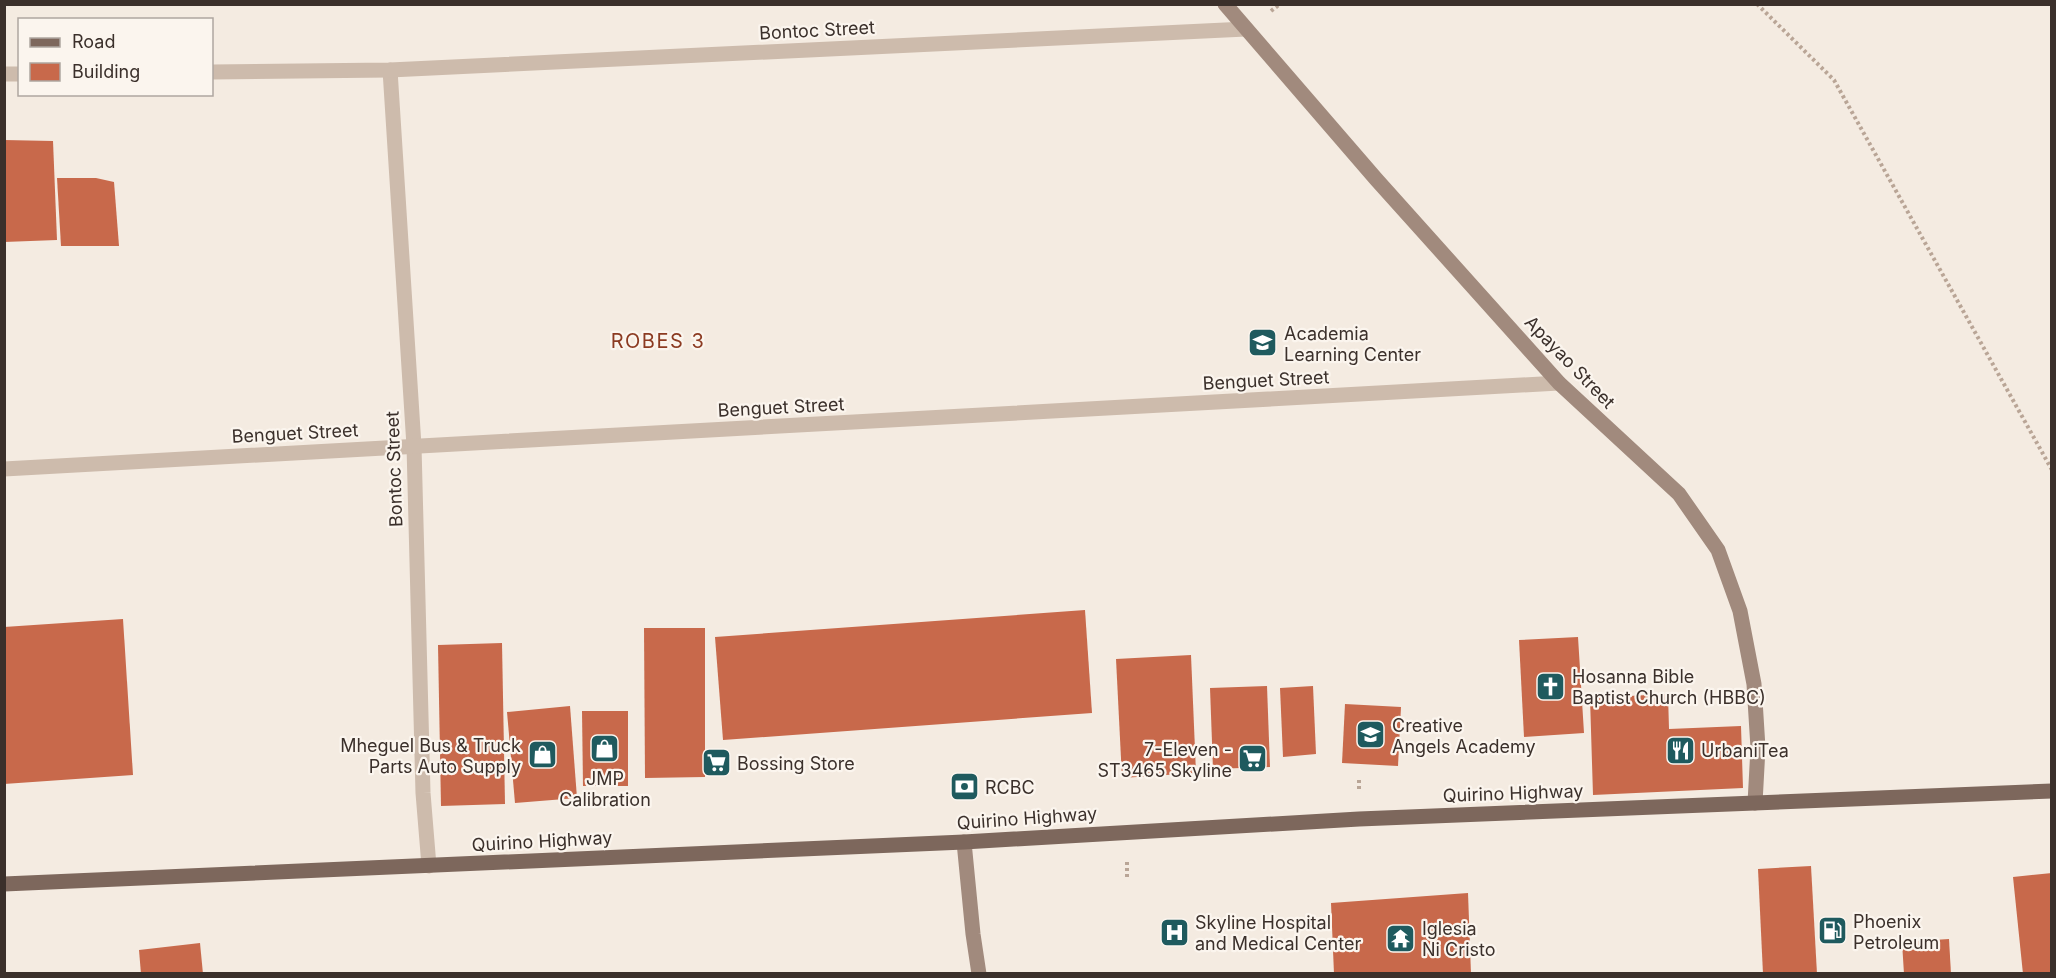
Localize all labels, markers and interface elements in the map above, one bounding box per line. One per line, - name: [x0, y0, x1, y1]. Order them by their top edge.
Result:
- street label: Bontoc Street: [759, 16, 876, 44]
- legend: [18, 18, 213, 96]
- text: Road: [72, 31, 115, 52]
- text: Building: [72, 61, 140, 82]
- street label: Apayao Street: [1521, 311, 1619, 413]
- place label: Academia Learning Center: [1284, 323, 1421, 365]
- school or university icon: Academia Learning Center: [1247, 327, 1279, 359]
- district label: ROBES 3: [611, 329, 705, 353]
- street label: Benguet Street: [1202, 366, 1330, 394]
- street label: Benguet Street: [717, 393, 845, 421]
- street label: Bontoc Street: [381, 411, 407, 527]
- street label: Benguet Street: [231, 419, 359, 447]
- place label: Hosanna Bible Baptist Church (HBBC): [1572, 666, 1766, 708]
- church icon: Hosanna Bible Baptist Church (HBBC): [1535, 670, 1567, 702]
- place label: Creative Angels Academy: [1392, 715, 1536, 757]
- school or university icon: Creative Angels Academy: [1355, 719, 1387, 751]
- shop icon: JMP Calibration: [589, 733, 621, 765]
- restaurant icon: UrbaniTea: [1664, 734, 1696, 766]
- place label: Mheguel Bus & Truck Parts Auto Supply: [340, 735, 521, 777]
- shop icon: Mheguel Bus & Truck Parts Auto Supply: [526, 739, 558, 771]
- place label: 7-Eleven - ST3465 Skyline: [1097, 739, 1232, 781]
- place label: UrbaniTea: [1701, 740, 1789, 761]
- supermarket icon: 7-Eleven - ST3465 Skyline: [1237, 743, 1269, 775]
- supermarket icon: Bossing Store: [700, 747, 732, 779]
- place label: Bossing Store: [737, 753, 855, 774]
- place label: JMP Calibration: [559, 768, 651, 810]
- bank icon: RCBC: [948, 771, 980, 803]
- place label: RCBC: [985, 777, 1035, 798]
- street label: Quirino Highway: [1442, 780, 1584, 806]
- street label: Quirino Highway: [956, 803, 1098, 833]
- street label: Quirino Highway: [471, 827, 613, 855]
- place label: Phoenix Petroleum: [1853, 911, 1939, 953]
- place label: Skyline Hospital and Medical Center: [1195, 912, 1361, 954]
- fuel station icon: Phoenix Petroleum: [1816, 915, 1848, 947]
- hospital icon: Skyline Hospital and Medical Center: [1158, 916, 1190, 948]
- place label: Iglesia Ni Cristo: [1422, 918, 1496, 960]
- temple icon: Iglesia Ni Cristo: [1385, 922, 1417, 954]

